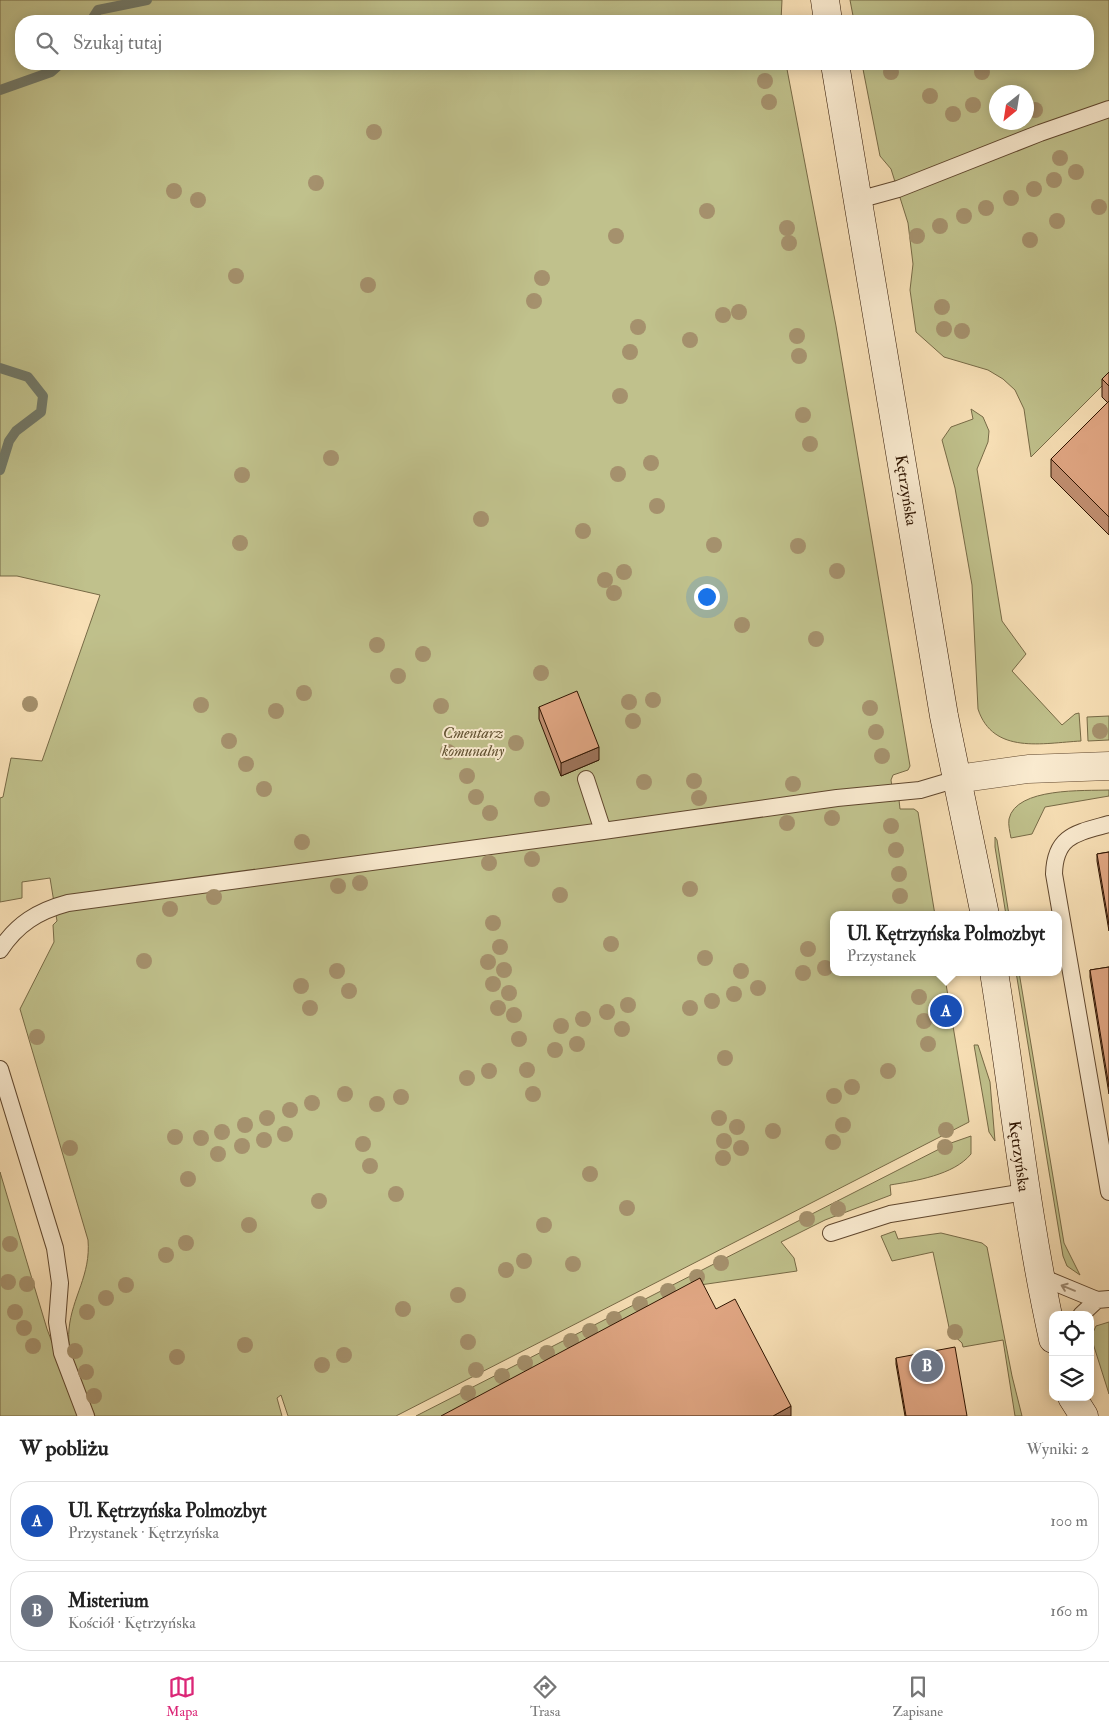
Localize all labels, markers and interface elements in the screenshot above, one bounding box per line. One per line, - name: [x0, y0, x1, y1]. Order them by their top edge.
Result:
- search box: [15, 15, 1094, 70]
- icon: search: [33, 29, 61, 57]
- text: Szukaj tutaj: [73, 31, 162, 55]
- north arrow: [989, 85, 1034, 130]
- street label: Kętrzyńska: [891, 453, 922, 527]
- your location: [694, 584, 720, 610]
- park label: Cmentarz komunalny: [441, 723, 505, 761]
- popup: [830, 911, 1062, 976]
- text: Ul. Kętrzyńska Polmozbyt: [847, 922, 1045, 946]
- text: Przystanek: [847, 946, 917, 966]
- pin: A: [930, 992, 962, 1030]
- street label: Kętrzyńska: [1004, 1119, 1034, 1193]
- one-way arrow: [1061, 1283, 1076, 1292]
- map controls: [1049, 1311, 1094, 1401]
- button: locate: [1049, 1311, 1094, 1356]
- pin: B: [911, 1347, 943, 1385]
- button: layers: [1049, 1356, 1094, 1401]
- text: W pobliżu: [20, 1435, 109, 1462]
- text: Wyniki: 2: [1027, 1439, 1089, 1459]
- text: Ul. Kętrzyńska Polmozbyt: [68, 1499, 267, 1523]
- text: A: [32, 1511, 42, 1531]
- text: 100 m: [1050, 1511, 1088, 1531]
- text: Przystanek · Kętrzyńska: [68, 1523, 219, 1543]
- text: Misterium: [68, 1589, 149, 1613]
- text: B: [32, 1601, 42, 1621]
- text: 160 m: [1050, 1601, 1088, 1621]
- text: Kościół · Kętrzyńska: [68, 1613, 196, 1633]
- tab: Mapa: [166, 1673, 198, 1720]
- tab: Trasa: [530, 1673, 560, 1720]
- tab: Zapisane: [892, 1673, 943, 1720]

